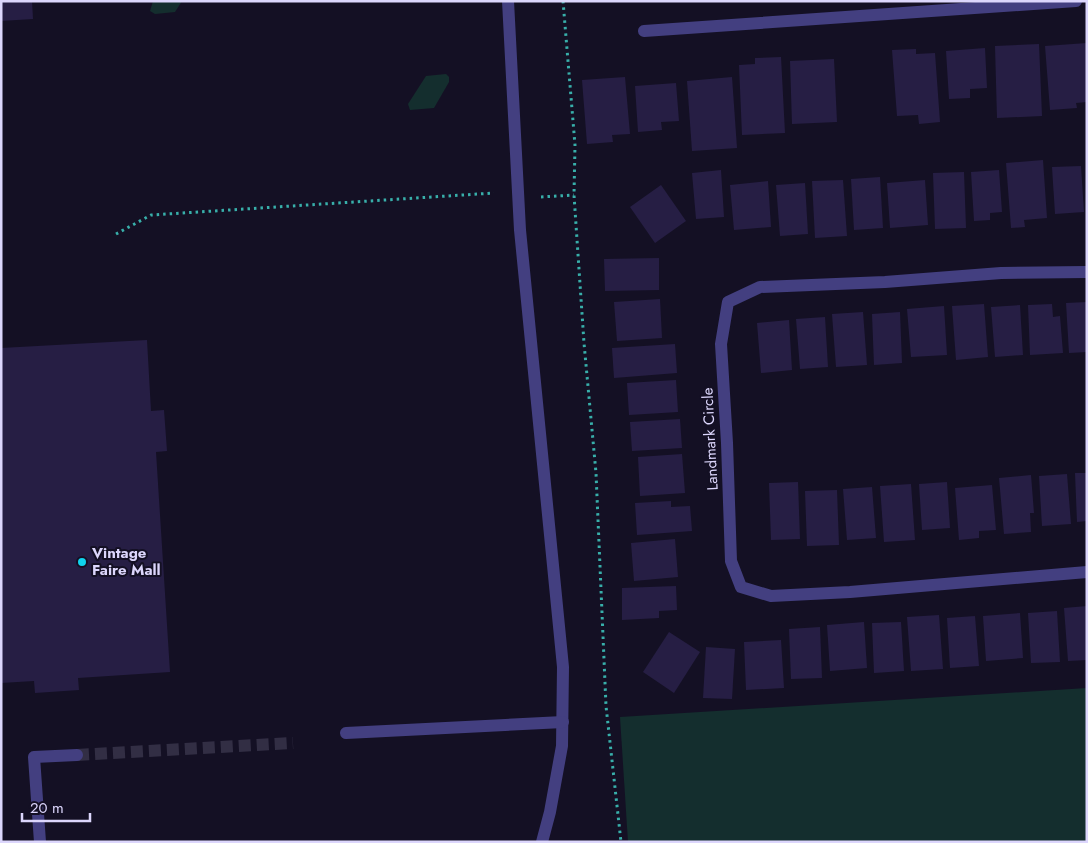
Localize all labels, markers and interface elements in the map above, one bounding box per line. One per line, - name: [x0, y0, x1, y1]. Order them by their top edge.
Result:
- street label: Landmark Circle: [696, 387, 724, 491]
- place label: Vintage Faire Mall: [91, 542, 161, 581]
- marker: Vintage Faire Mall: [76, 556, 88, 568]
- scale bar: [22, 790, 90, 822]
- text: 20 m: [30, 797, 64, 819]

